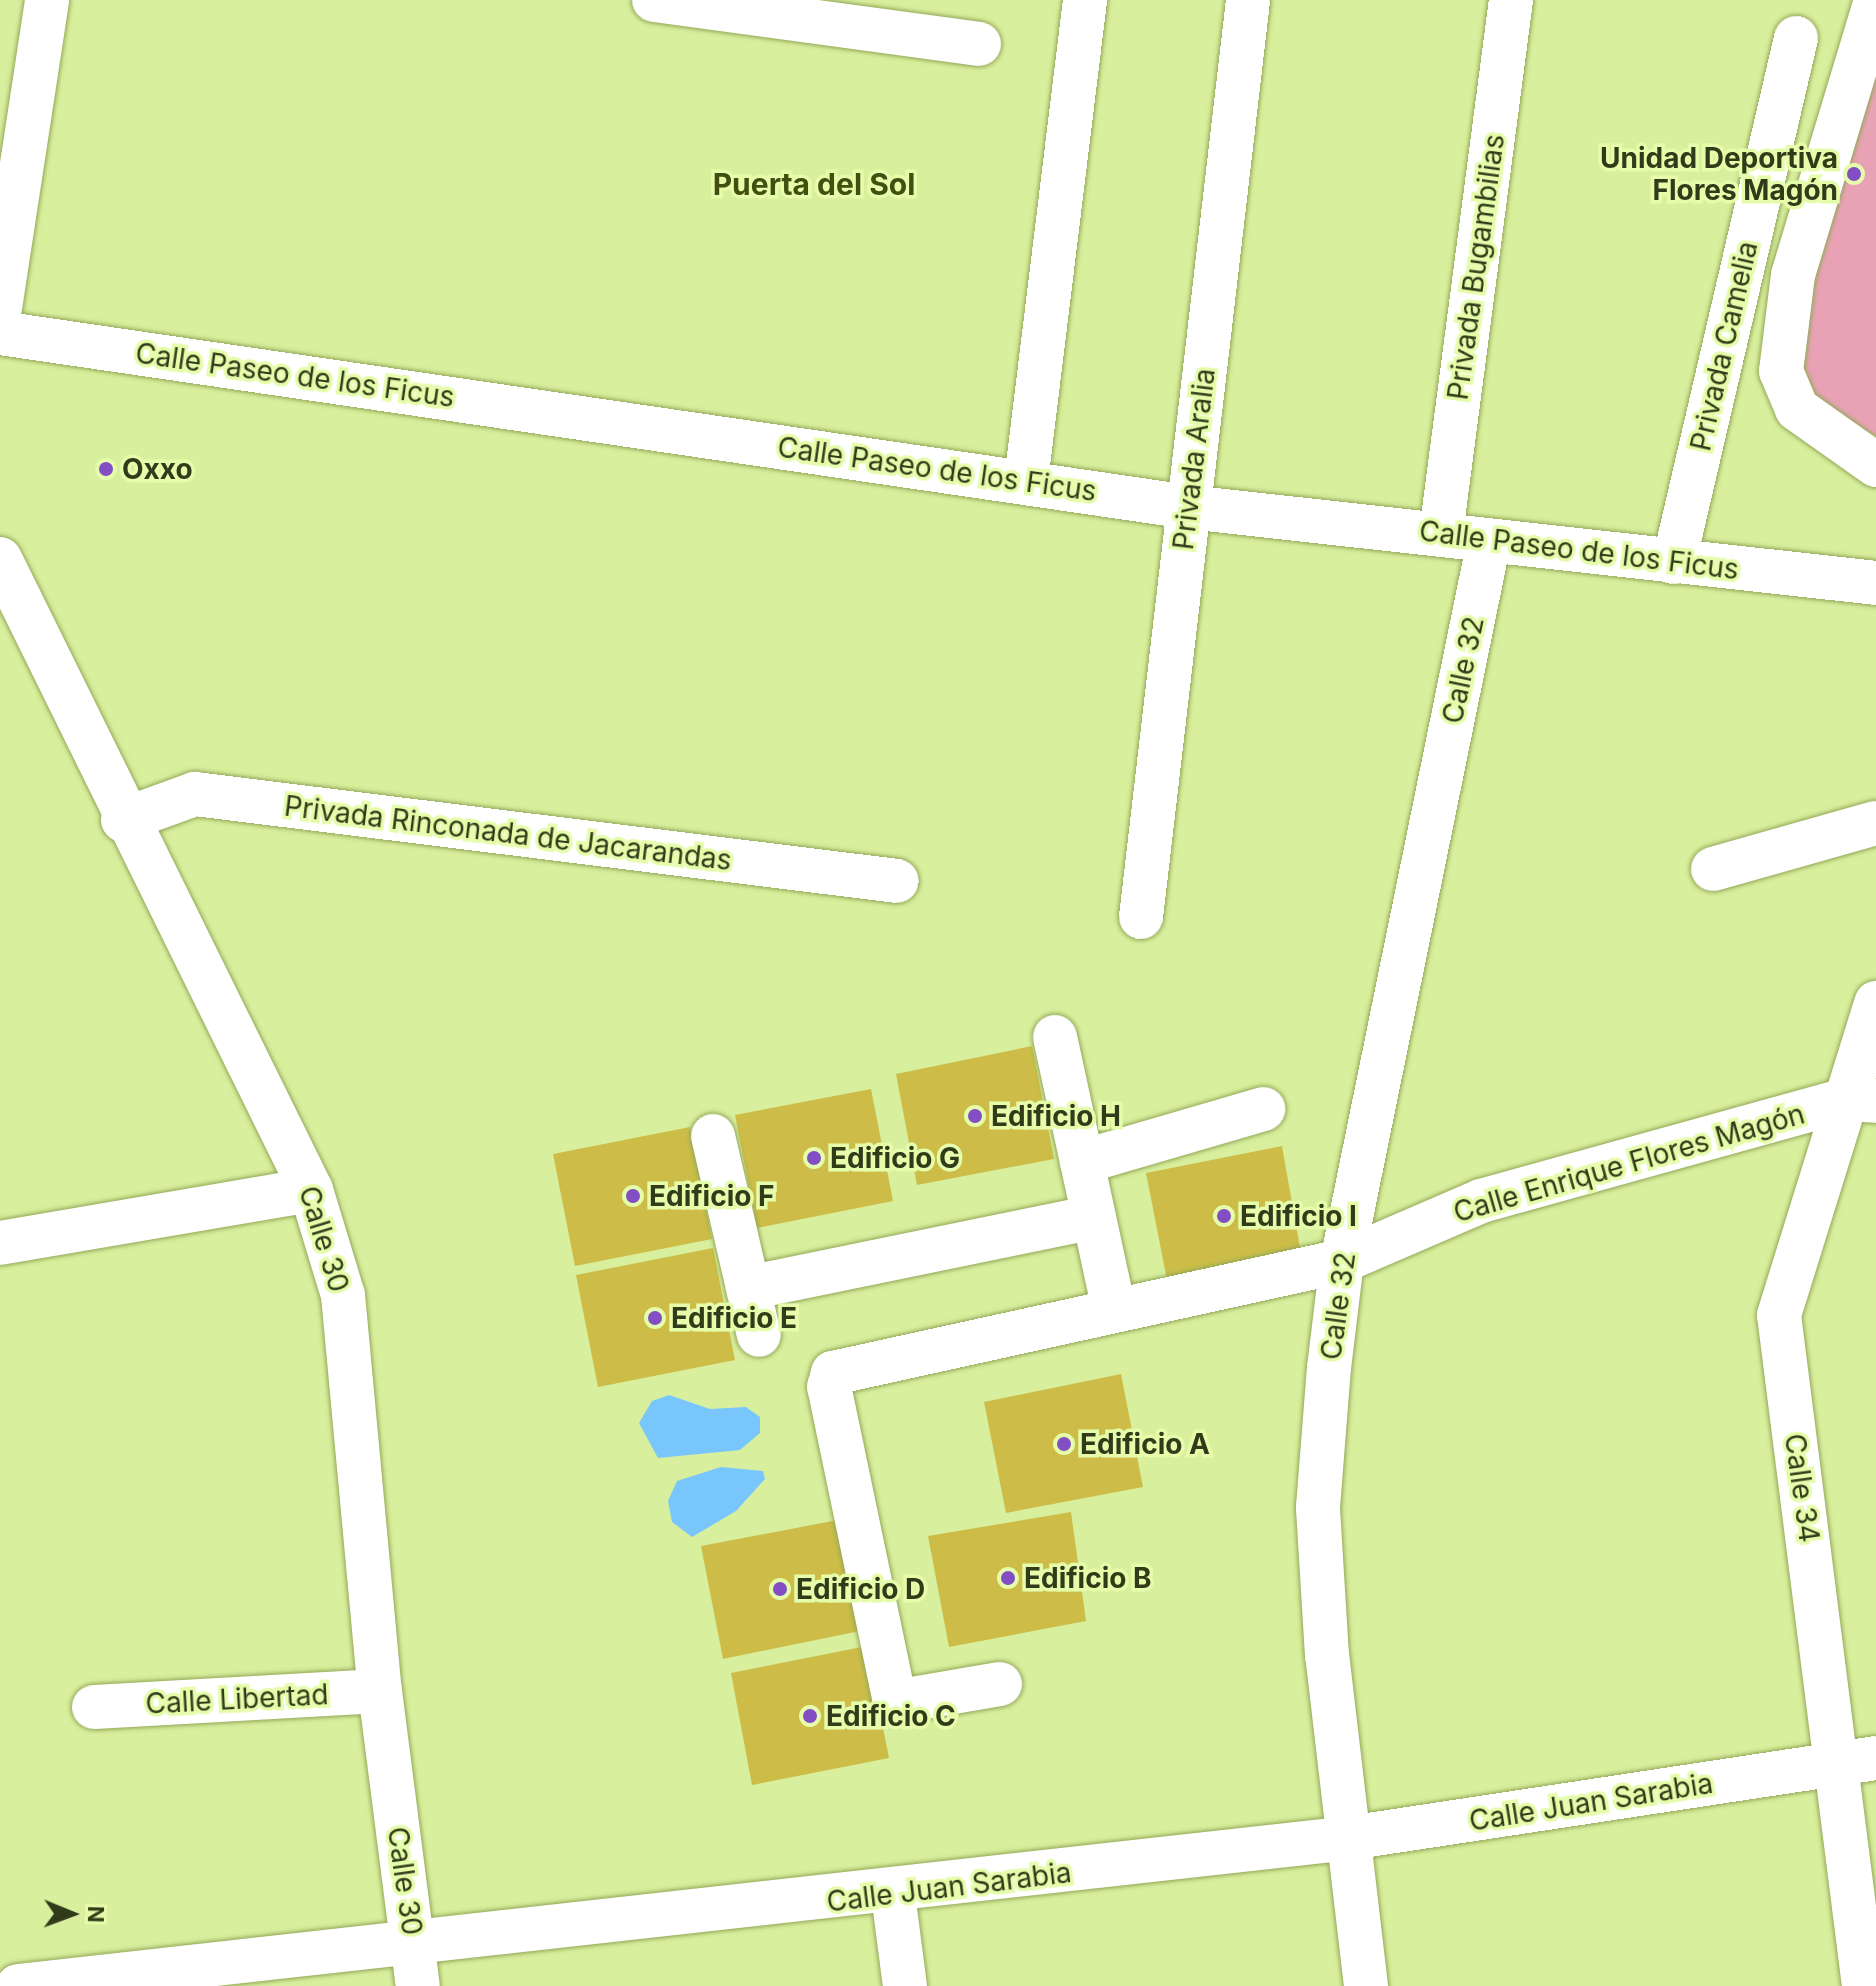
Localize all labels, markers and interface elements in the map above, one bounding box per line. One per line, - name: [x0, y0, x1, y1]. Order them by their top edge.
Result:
- street label: Privada Bugambilias: [1441, 132, 1511, 402]
- place label: Unidad Deportiva Flores Magón: [1600, 141, 1838, 207]
- marker: Unidad Deportiva Flores Magón: [1845, 165, 1863, 183]
- district label: Puerta del Sol: [713, 166, 915, 202]
- street label: Privada Camelia: [1684, 238, 1764, 454]
- street label: Calle Paseo de los Ficus: [133, 336, 457, 414]
- street label: Privada Aralia: [1166, 366, 1222, 552]
- street label: Calle Paseo de los Ficus: [775, 430, 1099, 508]
- place label: Oxxo: [122, 452, 193, 486]
- marker: Oxxo: [97, 460, 115, 478]
- street label: Calle Paseo de los Ficus: [1417, 514, 1741, 586]
- street label: Calle 32: [1435, 614, 1491, 726]
- street label: Privada Rinconada de Jacarandas: [282, 789, 734, 877]
- street label: Calle Enrique Flores Magón: [1450, 1097, 1808, 1229]
- place label: Edificio H: [991, 1099, 1121, 1133]
- marker: Edificio H: [966, 1107, 984, 1125]
- place label: Edificio G: [830, 1141, 960, 1175]
- marker: Edificio G: [805, 1149, 823, 1167]
- place label: Edificio F: [649, 1179, 775, 1213]
- street label: Calle 30: [292, 1182, 356, 1296]
- marker: Edificio F: [624, 1187, 642, 1205]
- place label: Edificio I: [1240, 1199, 1357, 1233]
- marker: Edificio I: [1215, 1207, 1233, 1225]
- street label: Calle 32: [1314, 1250, 1362, 1362]
- place label: Edificio E: [671, 1301, 797, 1335]
- marker: Edificio E: [646, 1309, 664, 1327]
- place label: Edificio A: [1080, 1427, 1210, 1461]
- street label: Calle 34: [1778, 1432, 1826, 1544]
- marker: Edificio A: [1055, 1435, 1073, 1453]
- place label: Edificio B: [1024, 1561, 1152, 1595]
- marker: Edificio B: [999, 1569, 1017, 1587]
- place label: Edificio D: [796, 1572, 925, 1606]
- marker: Edificio D: [771, 1580, 789, 1598]
- street label: Calle Libertad: [145, 1677, 329, 1721]
- place label: Edificio C: [826, 1699, 956, 1733]
- marker: Edificio C: [801, 1707, 819, 1725]
- street label: Calle Juan Sarabia: [1467, 1766, 1715, 1838]
- street label: Calle 30: [381, 1825, 429, 1937]
- street label: Calle Juan Sarabia: [825, 1855, 1073, 1919]
- north arrow: [32, 1874, 112, 1954]
- text: N: [83, 1906, 109, 1923]

